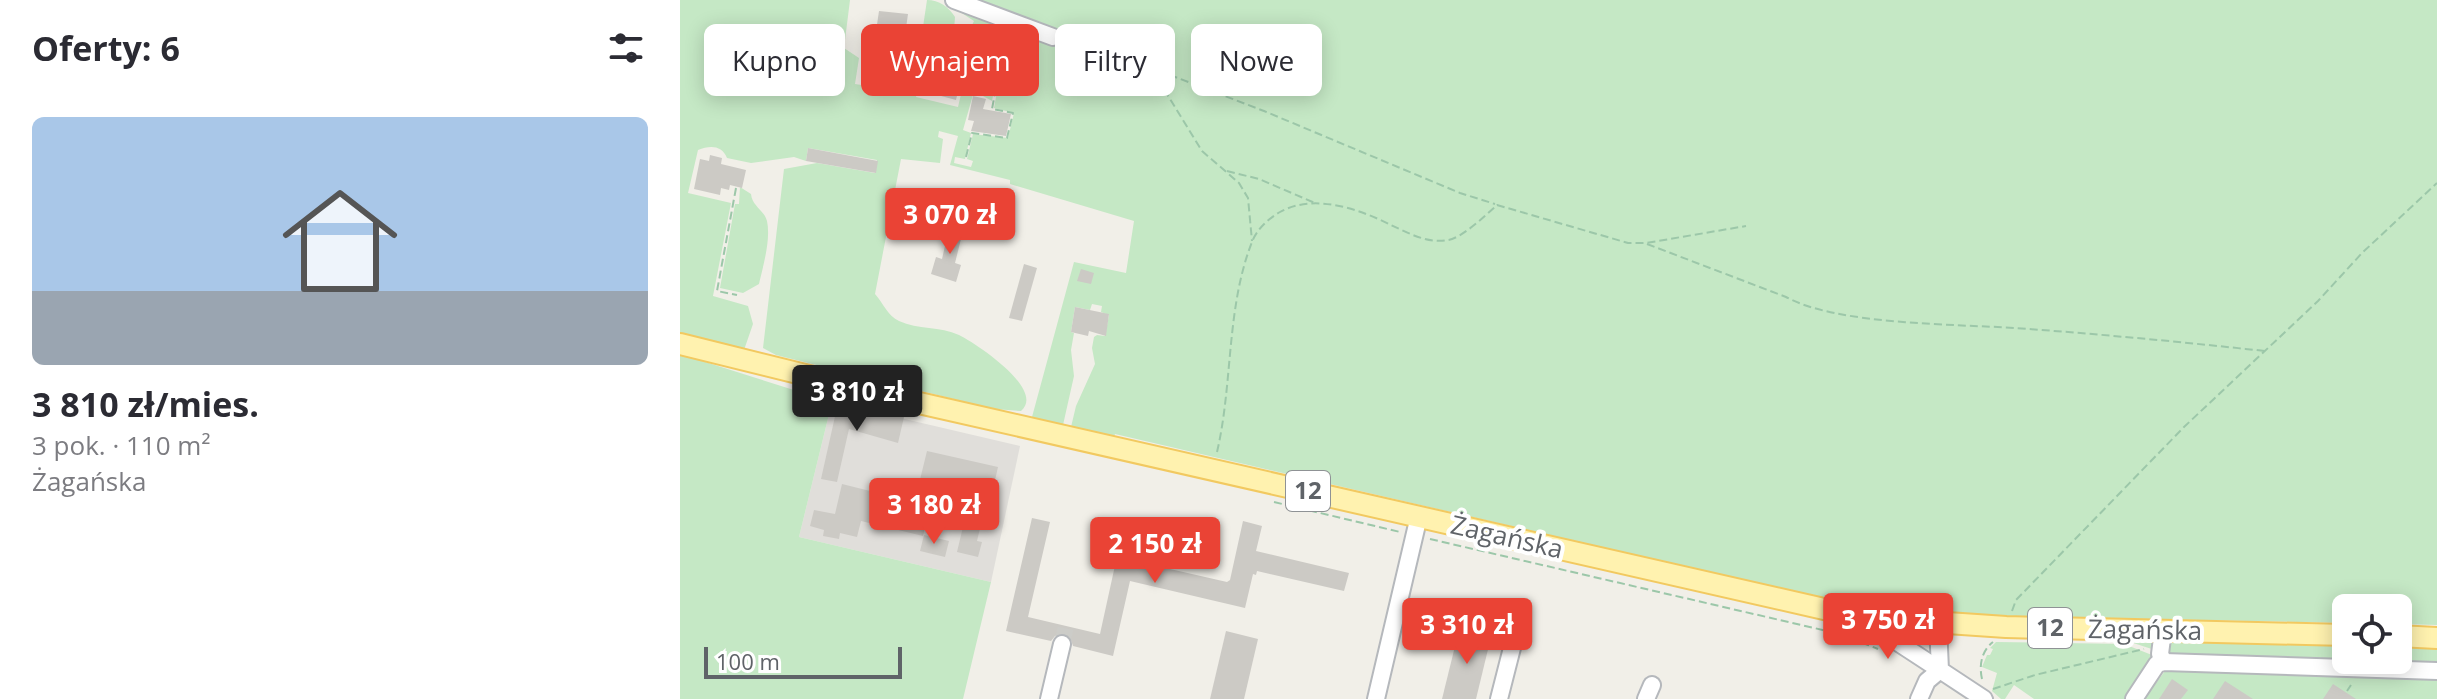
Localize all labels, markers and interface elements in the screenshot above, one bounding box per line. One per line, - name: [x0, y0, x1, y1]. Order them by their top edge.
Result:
- chip: Kupno: [704, 24, 845, 96]
- chip: Wynajem: [861, 24, 1039, 96]
- chip: Filtry: [1055, 24, 1175, 96]
- chip: Nowe: [1191, 24, 1322, 96]
- text: Oferty: 6: [32, 25, 180, 71]
- icon: filters: [604, 26, 648, 70]
- icon: home: [268, 169, 412, 313]
- pin: 3 070 zł: [867, 188, 1033, 256]
- text: 3 070 zł: [903, 196, 997, 232]
- pin: 3 810 zł: [774, 365, 940, 433]
- text: 3 810 zł: [810, 373, 904, 409]
- text: 3 810 zł/mies.: [32, 381, 259, 427]
- text: 3 pok. · 110 m²: [32, 427, 210, 463]
- text: Żagańska: [32, 463, 146, 499]
- road number: 12: [1286, 471, 1330, 511]
- pin: 3 180 zł: [851, 478, 1017, 546]
- text: 3 180 zł: [887, 486, 981, 522]
- street label: Żagańska: [1447, 506, 1567, 566]
- pin: 2 150 zł: [1072, 517, 1238, 585]
- text: 2 150 zł: [1108, 525, 1202, 561]
- pin: 3 750 zł: [1805, 593, 1971, 661]
- map controls: [2332, 594, 2412, 674]
- button: locate: [2332, 594, 2412, 674]
- pin: 3 310 zł: [1384, 598, 1550, 666]
- text: 3 750 zł: [1841, 601, 1935, 637]
- text: 3 310 zł: [1420, 606, 1514, 642]
- road number: 12: [2028, 608, 2072, 648]
- street label: Żagańska: [2088, 610, 2202, 648]
- scale bar: [704, 643, 902, 679]
- text: 100 m: [716, 646, 780, 676]

